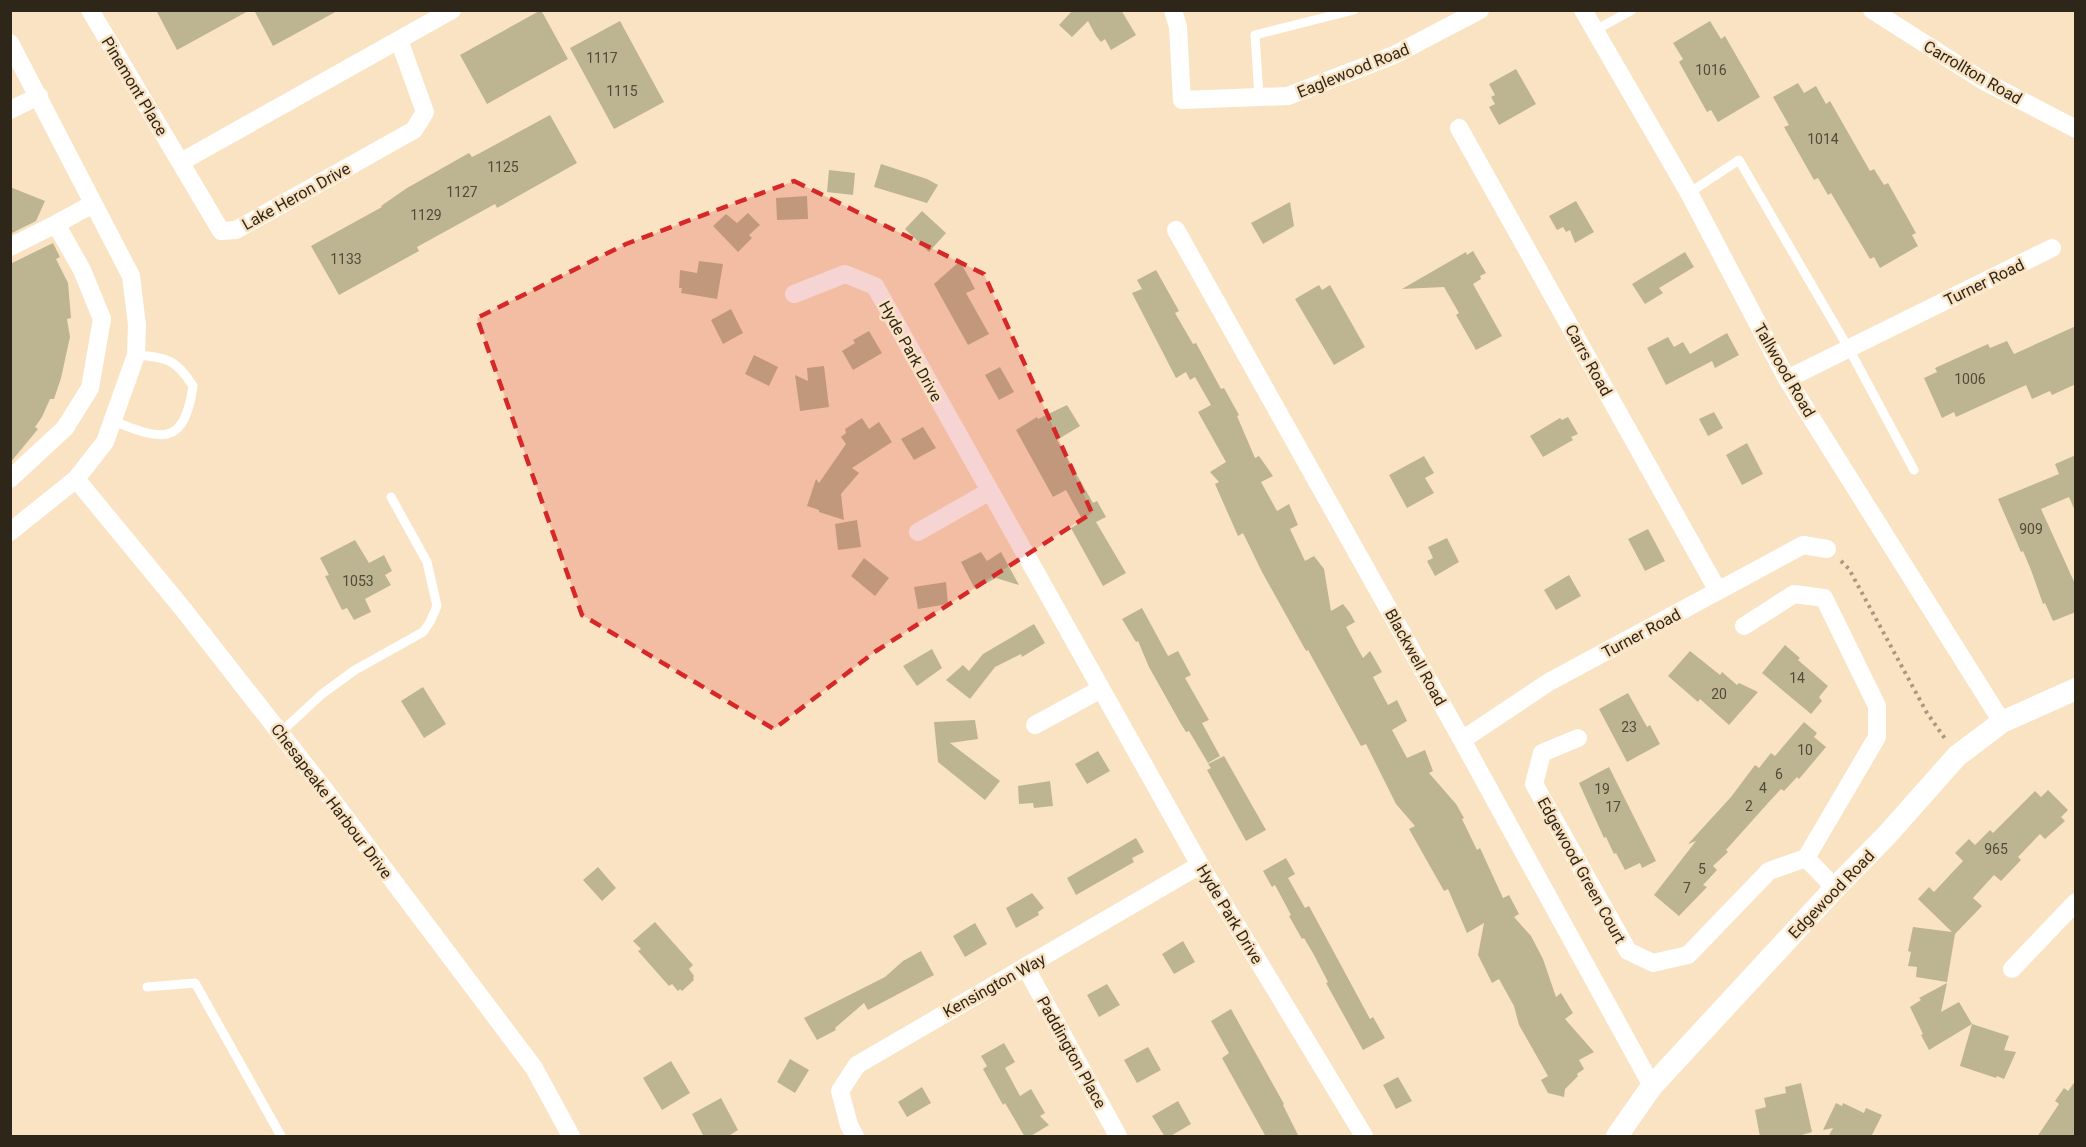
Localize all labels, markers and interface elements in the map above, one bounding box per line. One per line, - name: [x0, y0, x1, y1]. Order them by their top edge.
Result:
- street label: Pinemont Place: [98, 33, 172, 139]
- street label: Carrollton Road: [1920, 37, 2025, 108]
- street label: Eaglewood Road: [1294, 39, 1412, 102]
- house number: 1117: [586, 50, 618, 66]
- house number: 1016: [1695, 62, 1727, 78]
- house number: 1115: [606, 83, 638, 99]
- house number: 1014: [1807, 131, 1839, 147]
- street label: Lake Heron Drive: [239, 159, 354, 234]
- house number: 1125: [487, 159, 519, 175]
- house number: 1127: [446, 184, 478, 200]
- house number: 1129: [410, 207, 442, 223]
- house number: 1133: [330, 251, 362, 267]
- street label: Turner Road: [1941, 255, 2027, 310]
- street label: Hyde Park Drive: [875, 297, 946, 405]
- street label: Tallwood Road: [1750, 320, 1819, 421]
- street label: Carrs Road: [1561, 321, 1616, 399]
- house number: 1006: [1954, 371, 1986, 387]
- house number: 909: [2019, 521, 2043, 537]
- house number: 1053: [342, 573, 374, 589]
- street label: Blackwell Road: [1381, 605, 1450, 709]
- street label: Turner Road: [1599, 605, 1684, 662]
- house number: 14: [1789, 670, 1805, 686]
- house number: 20: [1711, 686, 1727, 702]
- house number: 23: [1621, 719, 1637, 735]
- street label: Chesapeake Harbour Drive: [267, 720, 396, 883]
- house number: 10: [1797, 742, 1813, 758]
- house number: 6: [1775, 766, 1783, 782]
- house number: 4: [1759, 780, 1767, 796]
- house number: 19: [1594, 781, 1610, 797]
- street label: Edgewood Green Court: [1533, 794, 1630, 947]
- house number: 2: [1745, 798, 1753, 814]
- house number: 17: [1605, 799, 1621, 815]
- house number: 965: [1984, 841, 2008, 857]
- street label: Edgewood Road: [1784, 846, 1878, 942]
- street label: Hyde Park Drive: [1192, 861, 1267, 967]
- house number: 5: [1698, 861, 1706, 877]
- house number: 7: [1683, 880, 1691, 896]
- street label: Kensington Way: [940, 949, 1049, 1021]
- street label: Paddington Place: [1033, 993, 1110, 1112]

